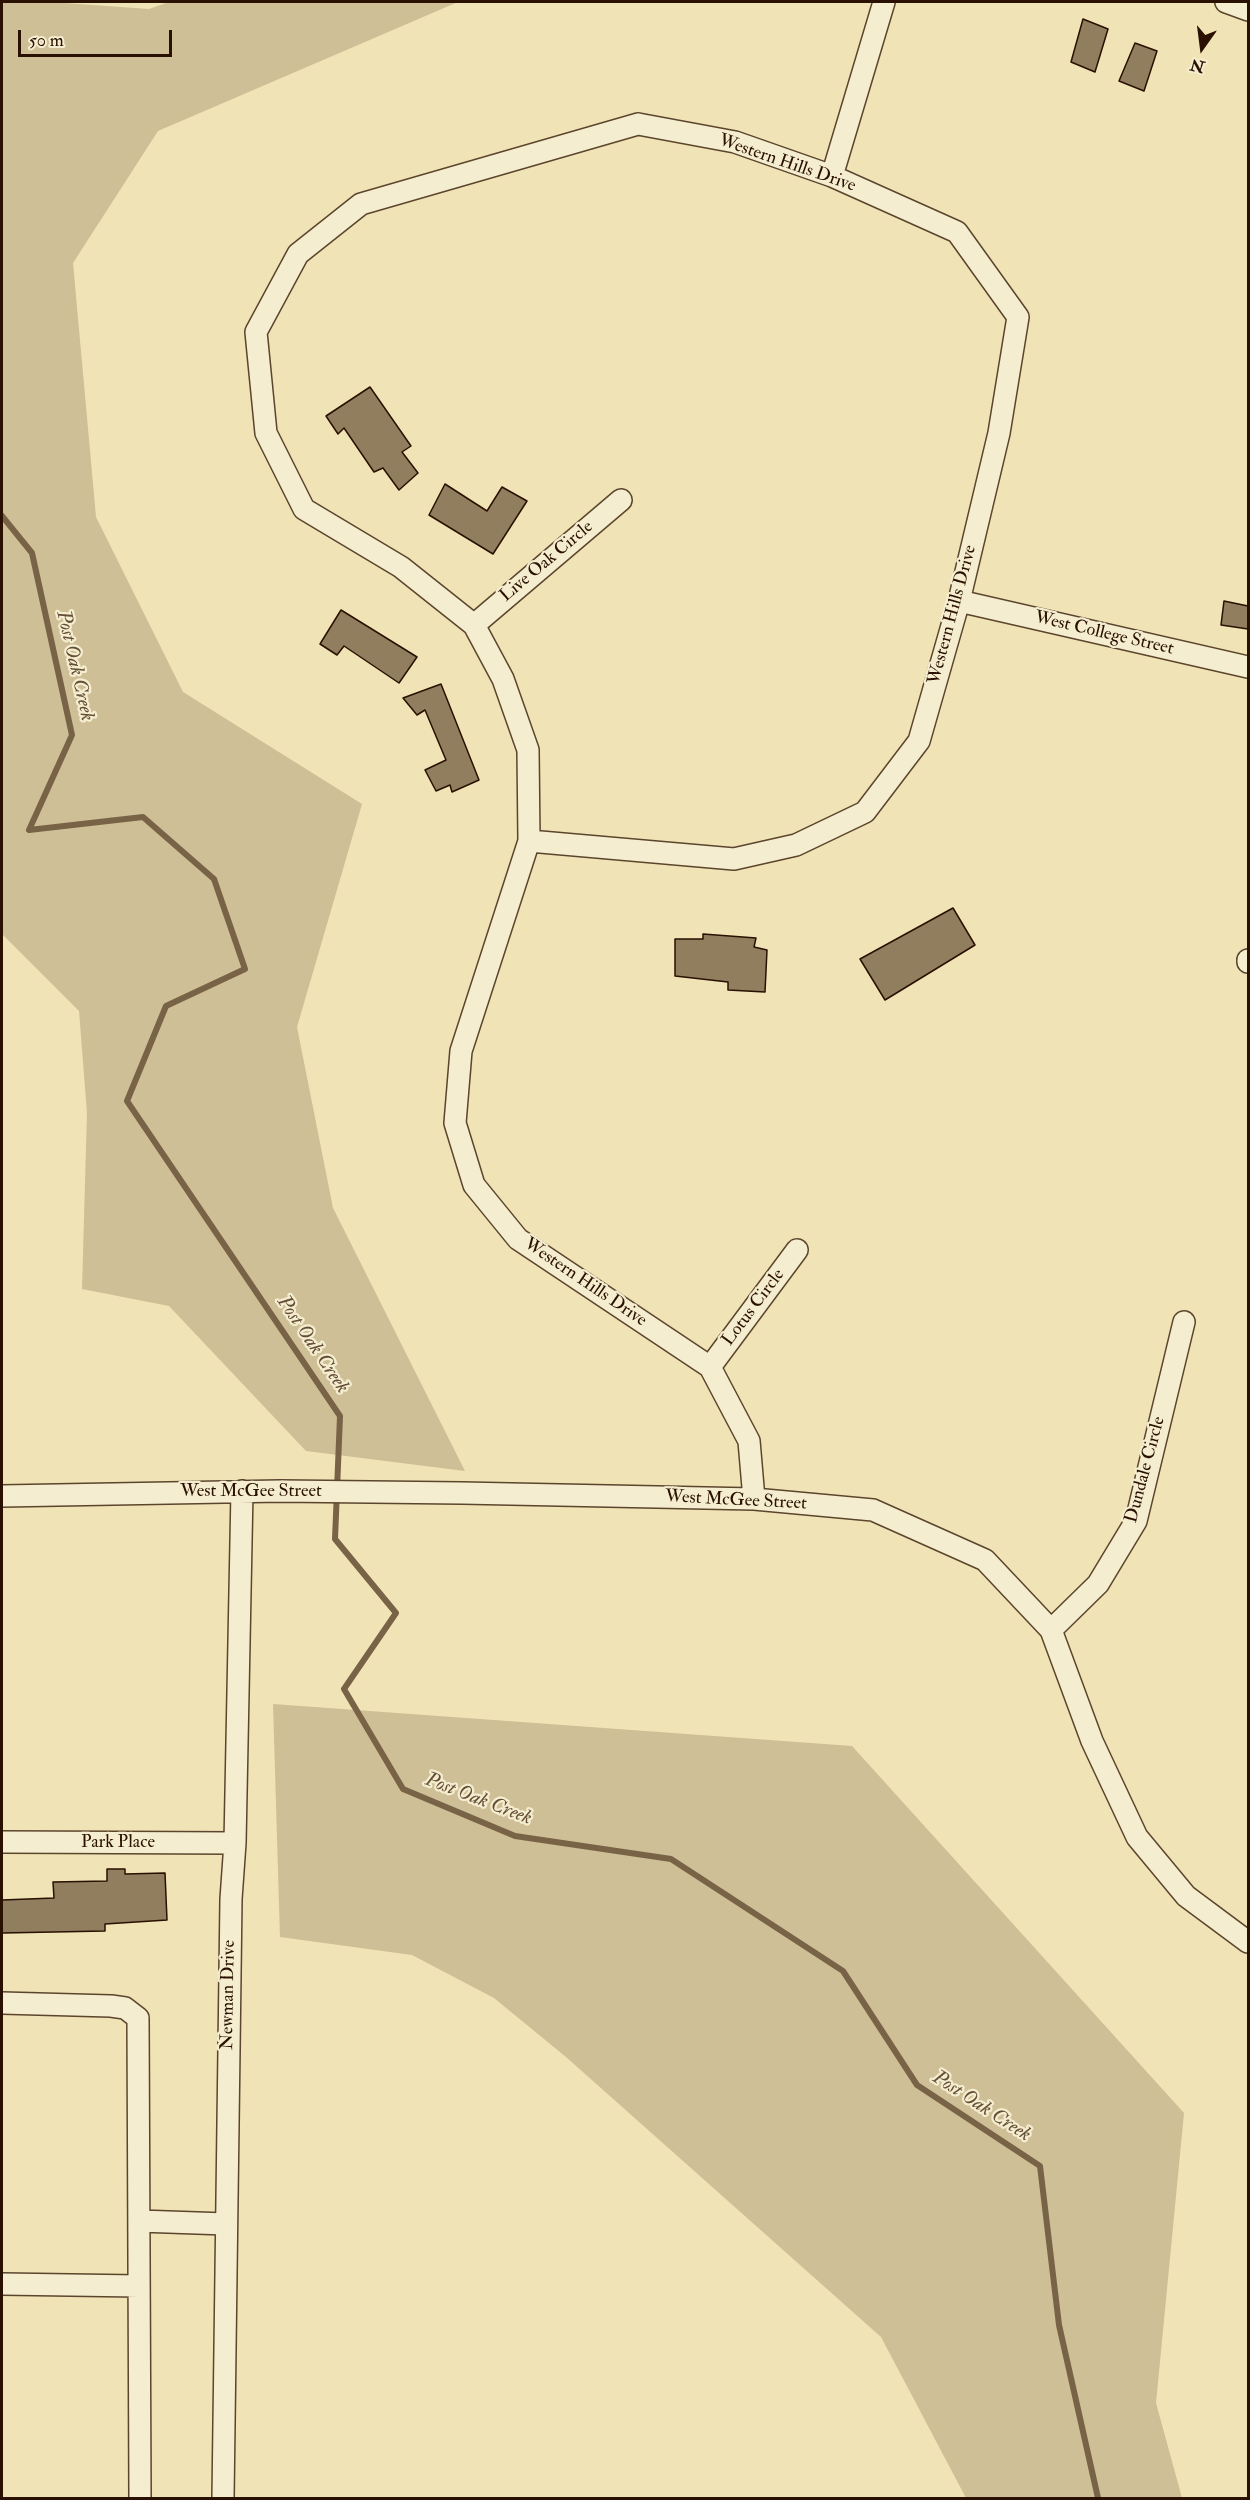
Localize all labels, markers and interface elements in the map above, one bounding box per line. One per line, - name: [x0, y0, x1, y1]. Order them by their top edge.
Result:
- scale bar: [21, 18, 176, 56]
- north arrow: [1172, 18, 1232, 78]
- text: 50 m: [29, 29, 64, 52]
- text: N: [1188, 54, 1207, 77]
- street label: Western Hills Drive: [716, 130, 858, 198]
- street label: Live Oak Circle: [496, 517, 598, 607]
- street label: Western Hills Drive: [924, 543, 982, 687]
- water label: Post Oak Creek: [50, 608, 98, 724]
- street label: West College Street: [1032, 608, 1176, 660]
- street label: Western Hills Drive: [519, 1234, 651, 1332]
- street label: Lotus Circle: [718, 1265, 790, 1351]
- water label: Post Oak Creek: [271, 1292, 353, 1398]
- street label: Dundale Circle: [1121, 1415, 1171, 1525]
- street label: West McGee Street: [180, 1481, 322, 1503]
- street label: West McGee Street: [665, 1487, 807, 1515]
- water label: Post Oak Creek: [421, 1769, 535, 1831]
- street label: Park Place: [81, 1832, 155, 1854]
- street label: Newman Drive: [217, 1940, 241, 2050]
- water label: Post Oak Creek: [927, 2066, 1035, 2148]

